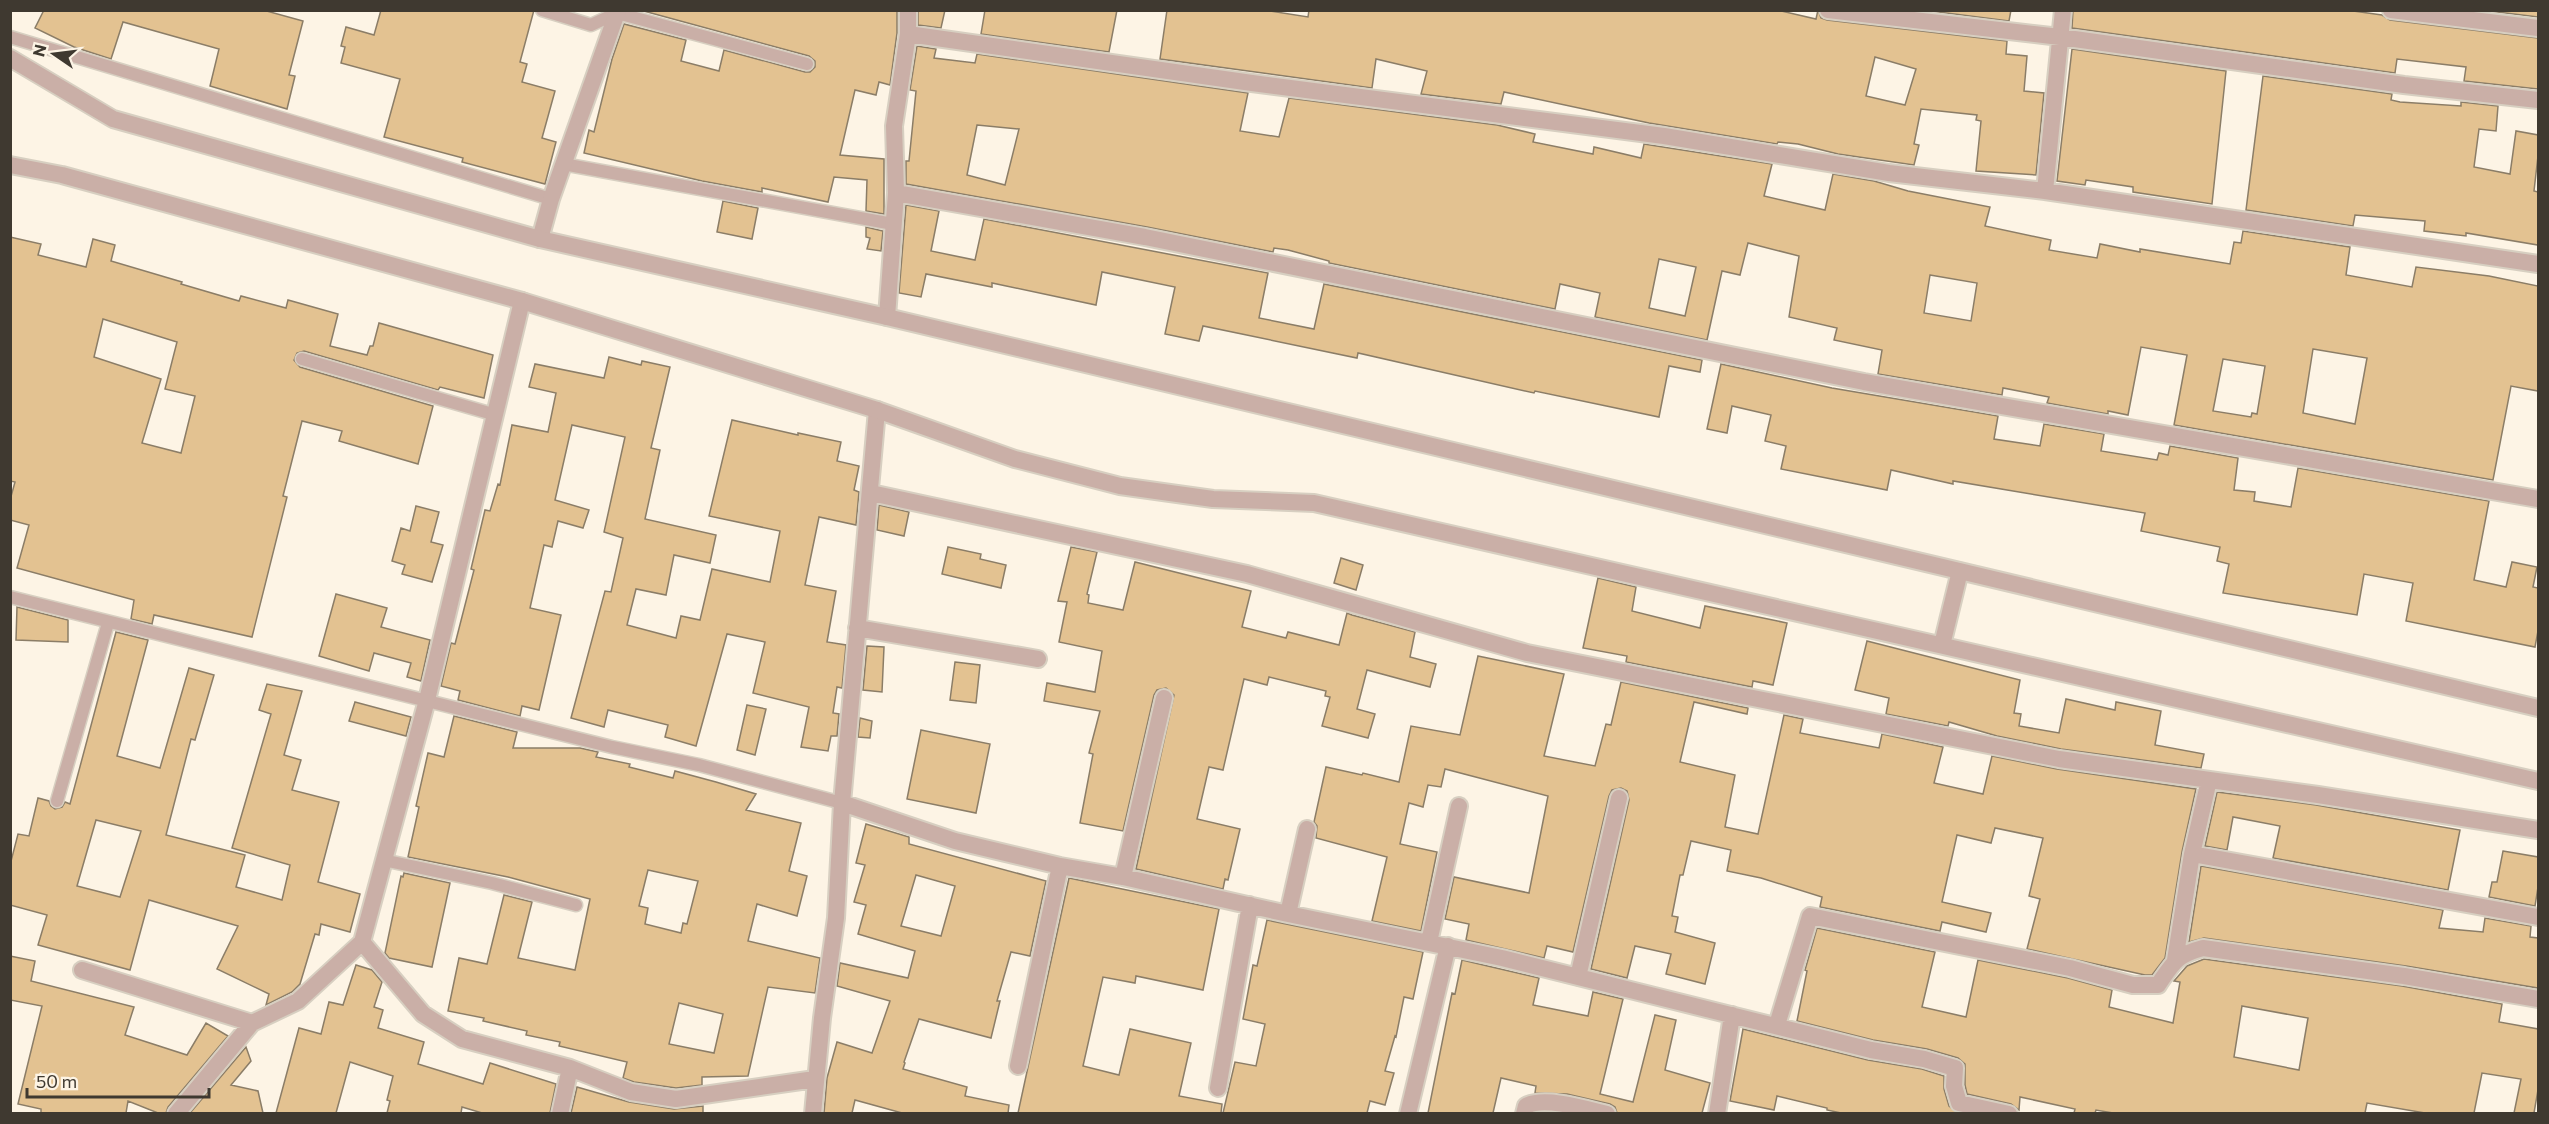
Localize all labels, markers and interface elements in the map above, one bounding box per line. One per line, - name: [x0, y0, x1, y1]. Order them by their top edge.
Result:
- north arrow: [24, 24, 84, 84]
- text: N: [28, 42, 50, 58]
- scale bar: [27, 1061, 208, 1099]
- text: 50 m: [36, 1070, 77, 1092]

